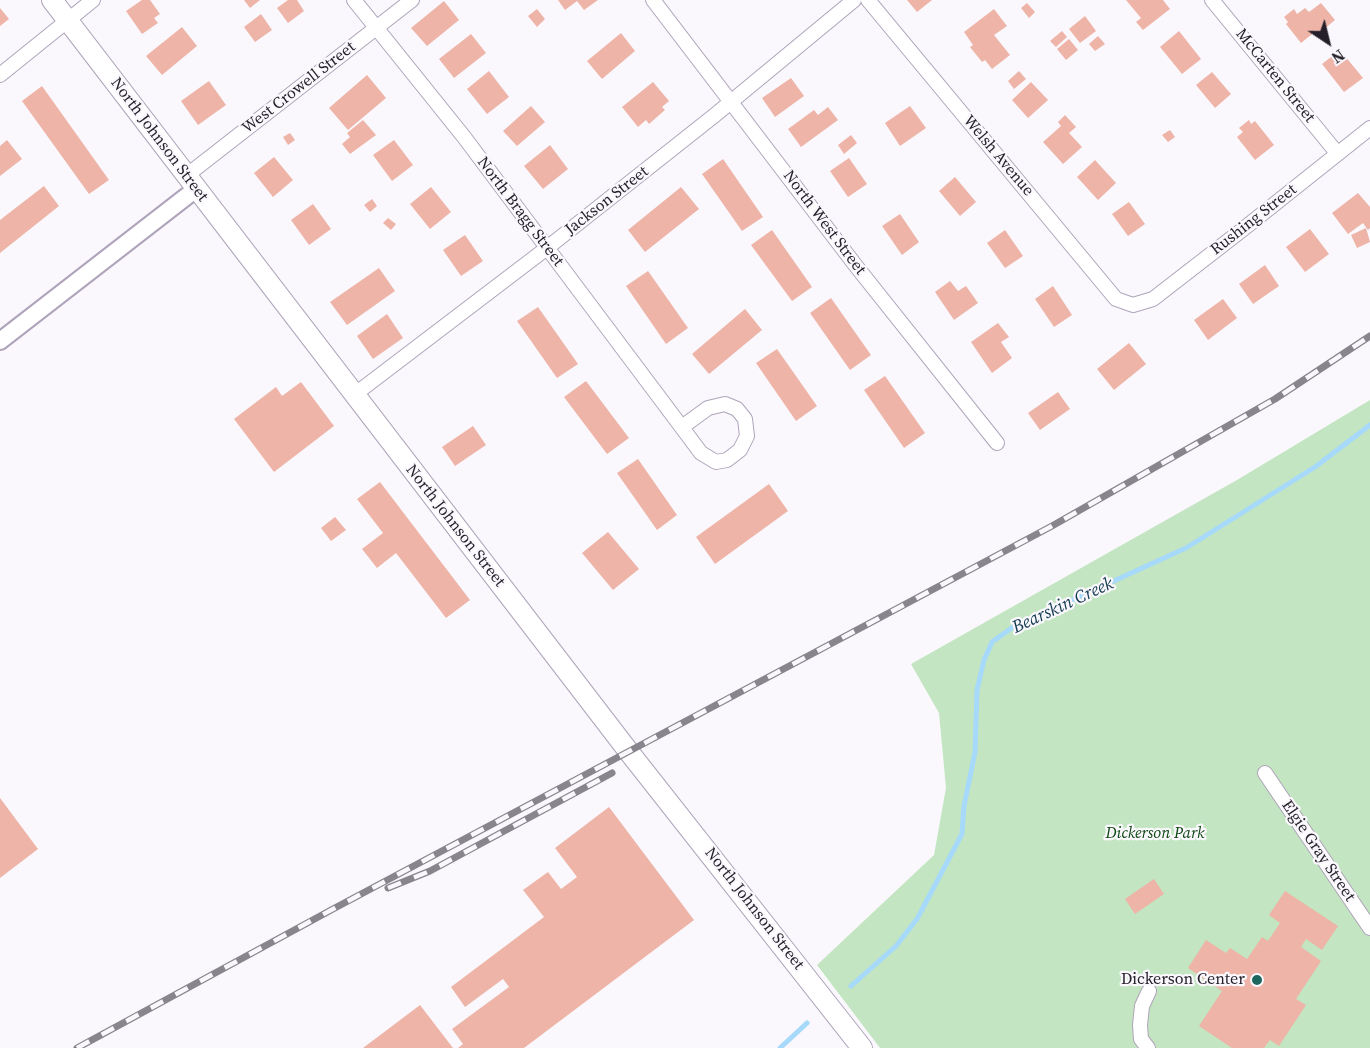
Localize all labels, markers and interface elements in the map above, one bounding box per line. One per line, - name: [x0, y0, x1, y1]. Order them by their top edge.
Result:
- north arrow: [1298, 12, 1358, 72]
- street label: McCarten Street: [1231, 25, 1319, 127]
- street label: West Crowell Street: [239, 38, 359, 138]
- text: N: [1327, 44, 1349, 69]
- street label: North Johnson Street: [106, 74, 212, 206]
- street label: Welsh Avenue: [959, 112, 1037, 200]
- street label: North Bragg Street: [473, 153, 567, 271]
- street label: Jackson Street: [562, 163, 652, 239]
- street label: North West Street: [779, 167, 869, 279]
- street label: Rushing Street: [1207, 180, 1301, 260]
- street label: North Johnson Street: [401, 461, 509, 591]
- water label: Bearskin Creek: [1009, 573, 1117, 639]
- street label: Elgie Gray Street: [1277, 797, 1359, 905]
- park label: Dickerson Park: [1105, 824, 1205, 844]
- street label: North Johnson Street: [700, 844, 808, 974]
- place label: Dickerson Center: [1121, 970, 1245, 990]
- marker: Dickerson Center: [1250, 973, 1264, 987]

